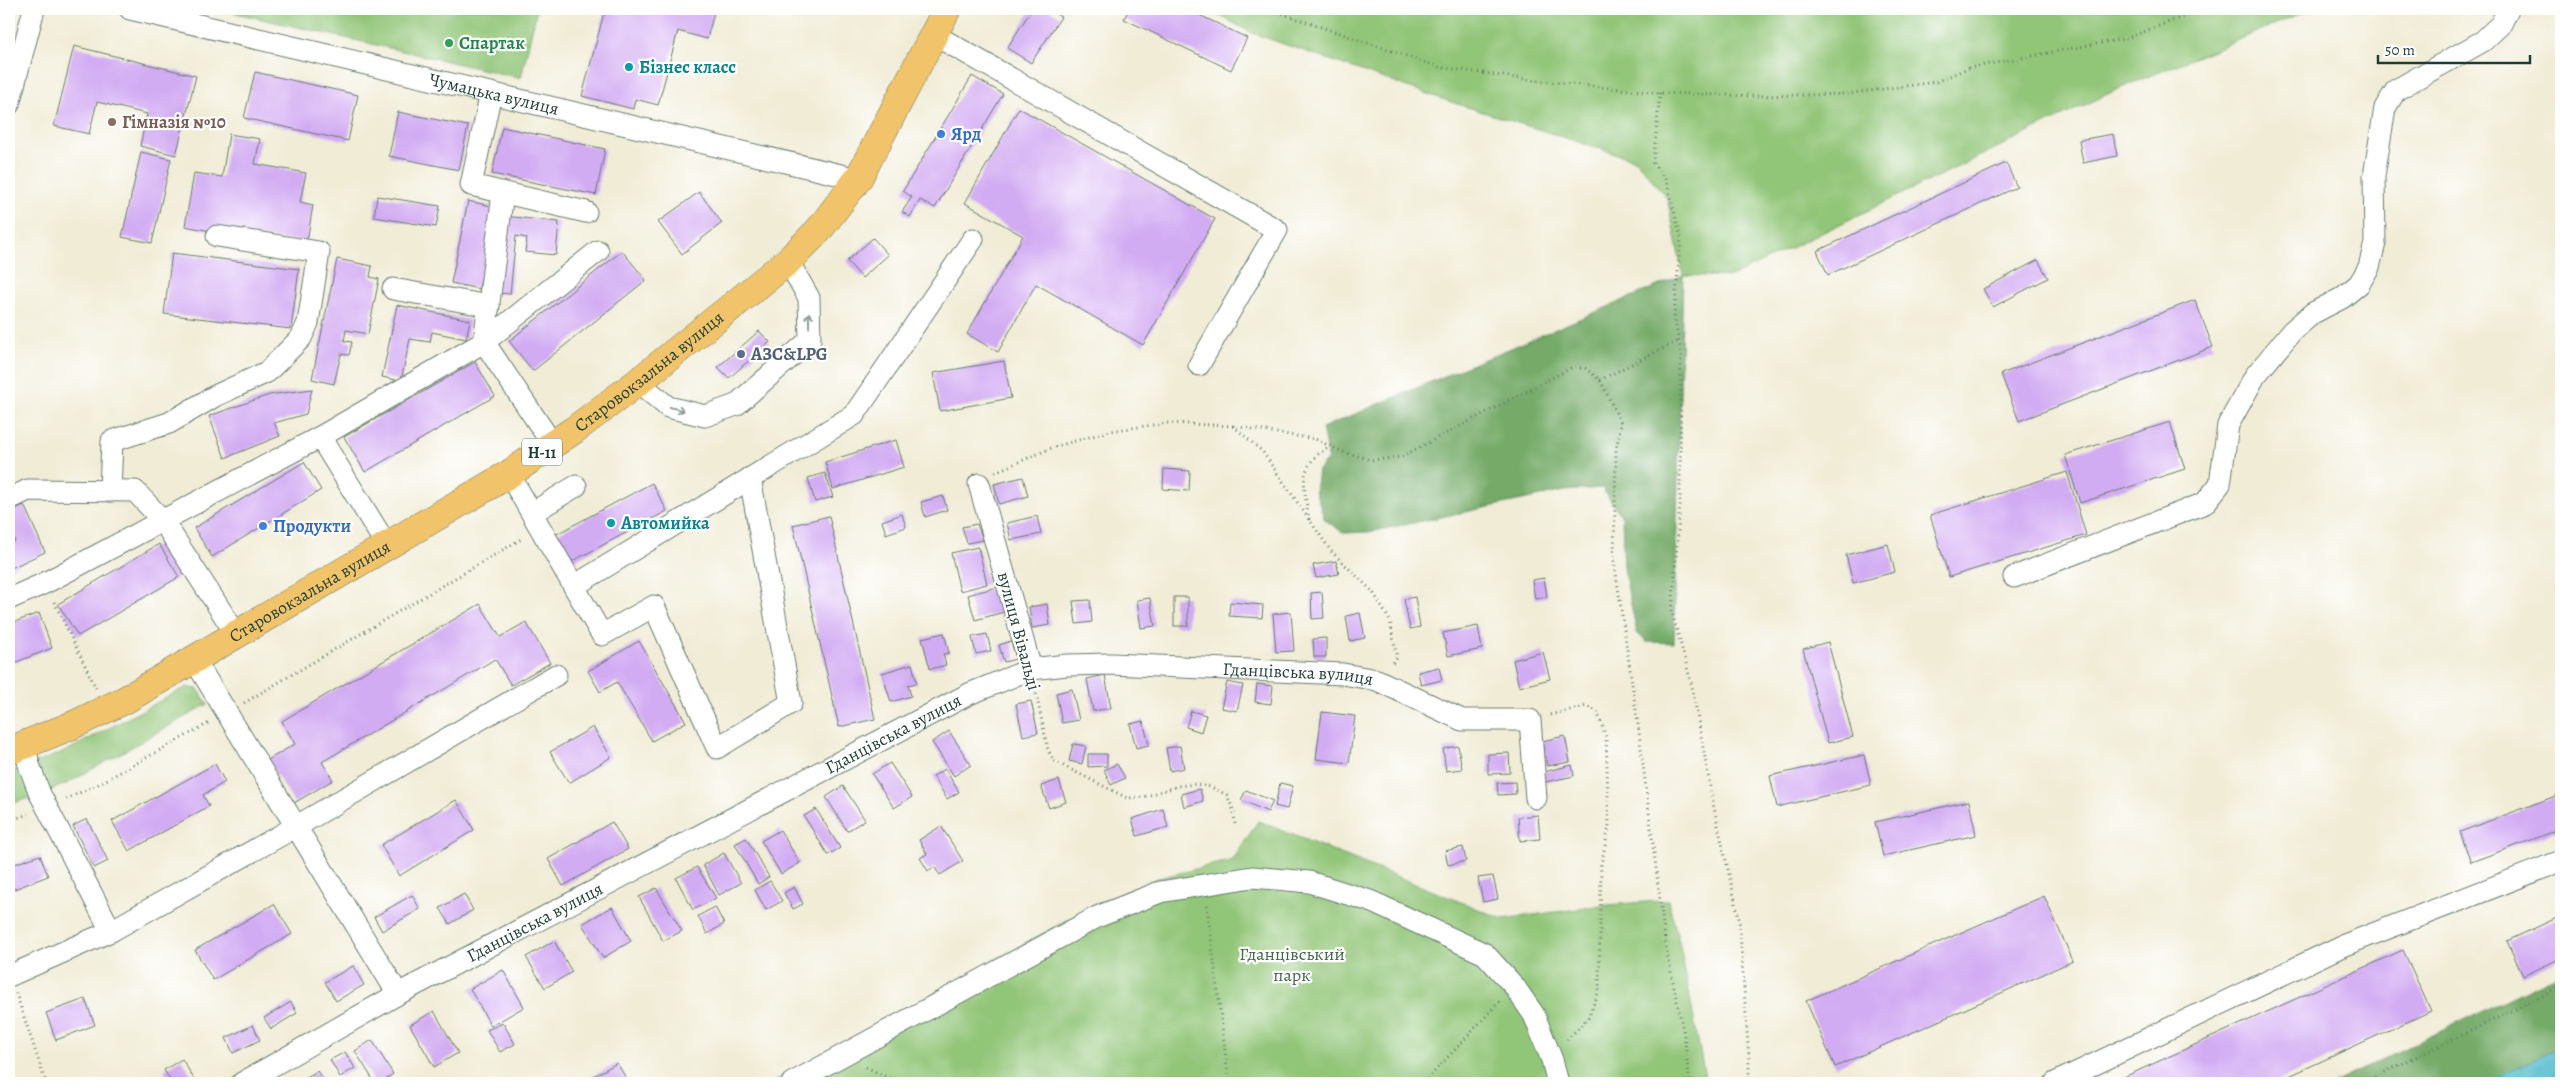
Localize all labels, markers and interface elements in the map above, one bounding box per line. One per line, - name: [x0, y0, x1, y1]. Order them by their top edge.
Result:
- place label: Спартак: [459, 31, 525, 55]
- scale bar: [2378, 32, 2530, 64]
- marker: Спартак: [443, 37, 455, 49]
- text: 50 m: [2385, 40, 2415, 60]
- place label: Бізнес класс: [639, 55, 736, 79]
- marker: Бізнес класс: [623, 61, 635, 73]
- street label: Чумацька вулиця: [427, 67, 561, 121]
- place label: Гімназія №10: [122, 110, 226, 134]
- marker: Гімназія №10: [106, 116, 118, 128]
- place label: Ярд: [951, 122, 981, 146]
- marker: Ярд: [935, 128, 947, 140]
- street label: Старовокзальна вулиця: [570, 306, 729, 438]
- one-way arrow: [804, 312, 814, 328]
- place label: АЗС&LPG: [750, 342, 828, 366]
- marker: АЗС&LPG: [735, 348, 747, 360]
- one-way arrow: [669, 405, 685, 414]
- road number: Н-11: [522, 438, 562, 466]
- place label: Автомийка: [620, 511, 710, 535]
- place label: Продукти: [273, 514, 351, 538]
- marker: Автомийка: [605, 517, 617, 529]
- marker: Продукти: [257, 520, 269, 532]
- street label: Старовокзальна вулиця: [225, 534, 395, 648]
- street label: вулиця Вівальді: [992, 569, 1046, 693]
- street label: Гданцівська вулиця: [1222, 657, 1375, 691]
- street label: Гданцівська вулиця: [821, 688, 966, 780]
- street label: Гданцівська вулиця: [462, 876, 607, 968]
- park label: Гданцівський парк: [1239, 942, 1345, 987]

